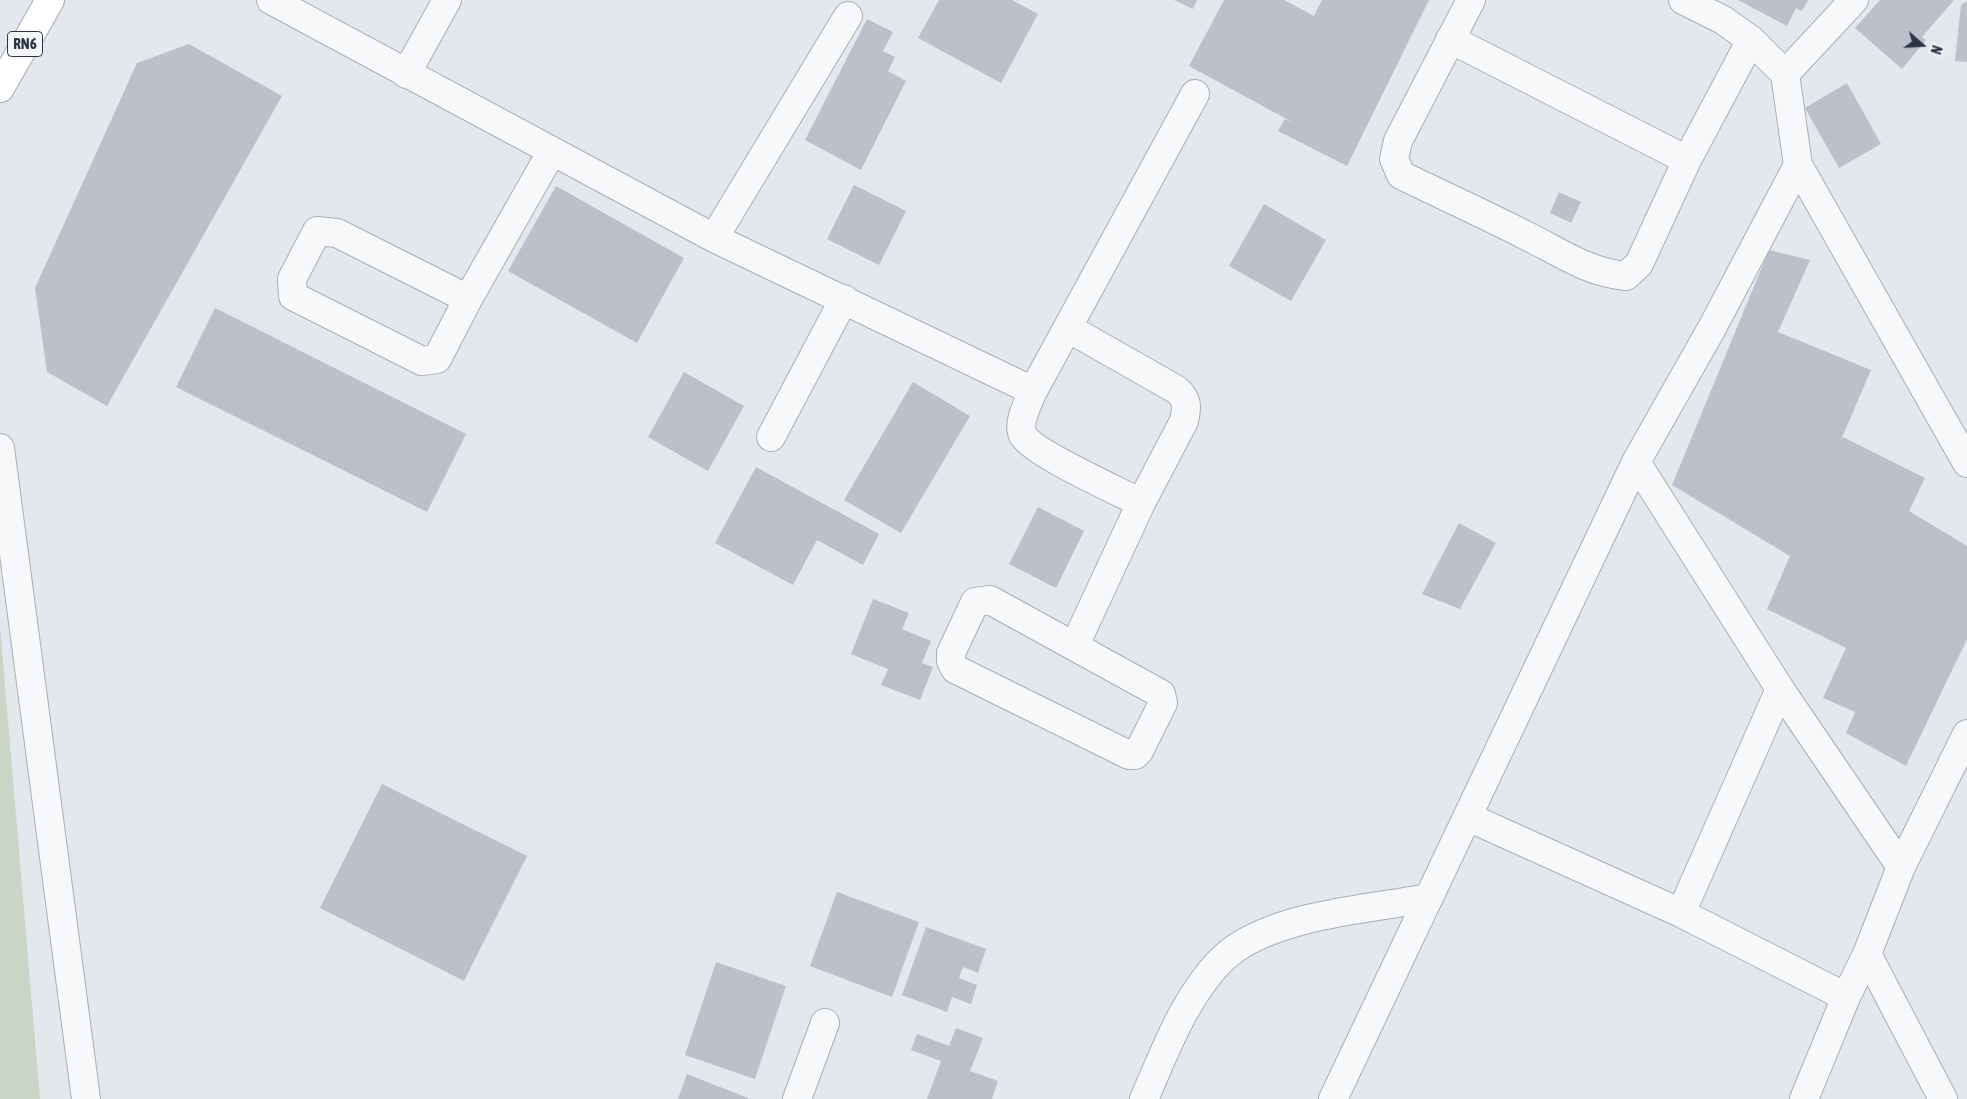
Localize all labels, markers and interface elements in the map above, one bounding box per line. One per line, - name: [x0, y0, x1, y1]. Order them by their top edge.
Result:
- north arrow: [1897, 20, 1947, 70]
- road number: RN6: [8, 32, 42, 56]
- text: N: [1927, 43, 1945, 56]

